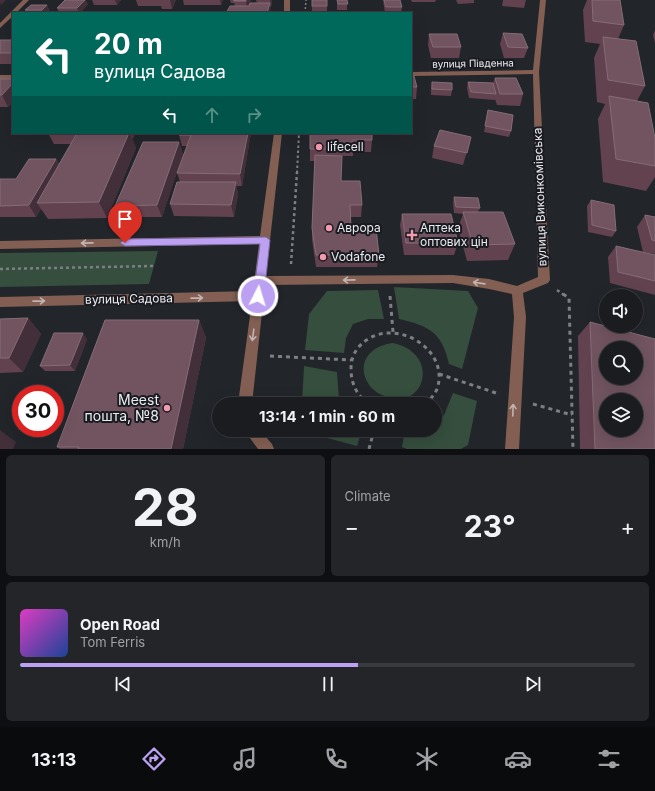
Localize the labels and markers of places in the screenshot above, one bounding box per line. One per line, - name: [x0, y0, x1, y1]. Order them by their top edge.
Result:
- place label: lifecell: [327, 139, 364, 154]
- marker: lifecell: [314, 142, 324, 152]
- pin: [108, 202, 142, 243]
- place label: Аврора: [337, 220, 381, 235]
- place label: Аптека оптових цін: [420, 220, 488, 249]
- marker: Аврора: [324, 223, 334, 233]
- marker: Аптека оптових цін: [407, 230, 417, 240]
- place label: Vodafone: [331, 249, 385, 264]
- marker: Vodafone: [318, 252, 328, 262]
- place label: Meest пошта, №8: [85, 391, 159, 424]
- marker: Meest пошта, №8: [162, 403, 172, 413]

